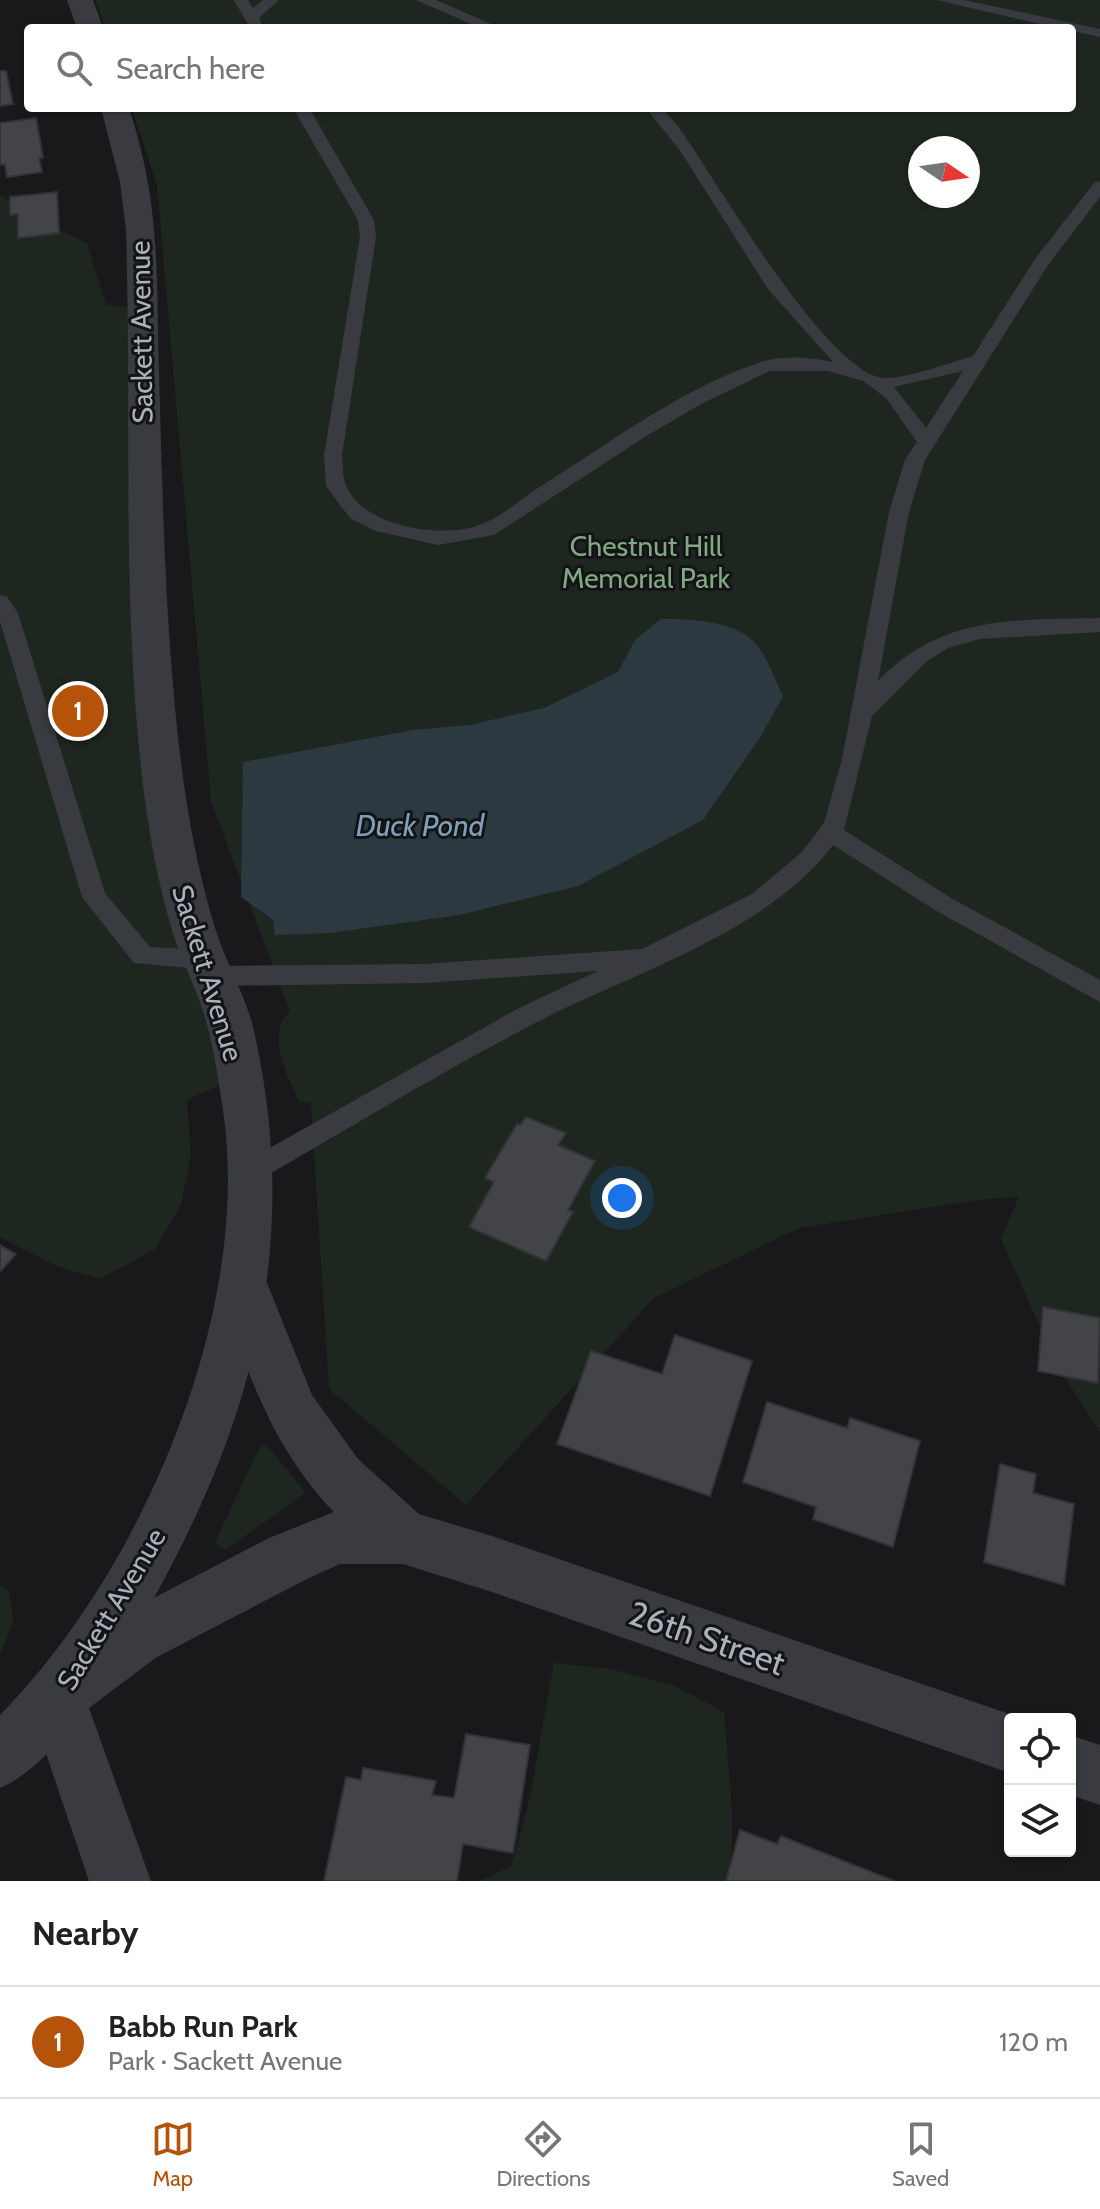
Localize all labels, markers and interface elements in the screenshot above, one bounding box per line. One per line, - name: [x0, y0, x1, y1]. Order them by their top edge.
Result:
- search box: [24, 24, 1076, 112]
- icon: search: [52, 46, 96, 90]
- text: Search here: [116, 50, 265, 87]
- north arrow: [908, 136, 980, 208]
- street label: Sackett Avenue: [122, 240, 160, 424]
- park label: Chestnut Hill Memorial Park: [562, 529, 731, 595]
- pin: 1: [52, 681, 104, 741]
- water label: Duck Pond: [356, 807, 486, 844]
- street label: Sackett Avenue: [165, 881, 251, 1065]
- your location: [602, 1178, 642, 1218]
- street label: Sackett Avenue: [49, 1522, 173, 1696]
- street label: 26th Street: [624, 1592, 790, 1684]
- map controls: [1004, 1713, 1076, 1857]
- button: locate: [1004, 1713, 1076, 1785]
- button: layers: [1004, 1785, 1076, 1857]
- text: Nearby: [32, 1912, 139, 1954]
- text: Babb Run Park: [108, 2008, 298, 2045]
- text: 1: [53, 2026, 63, 2058]
- text: 120 m: [999, 2026, 1068, 2058]
- text: Park · Sackett Avenue: [108, 2045, 342, 2077]
- tab: Map: [151, 2117, 195, 2192]
- tab: Directions: [496, 2117, 590, 2192]
- tab: Saved: [892, 2117, 949, 2192]

